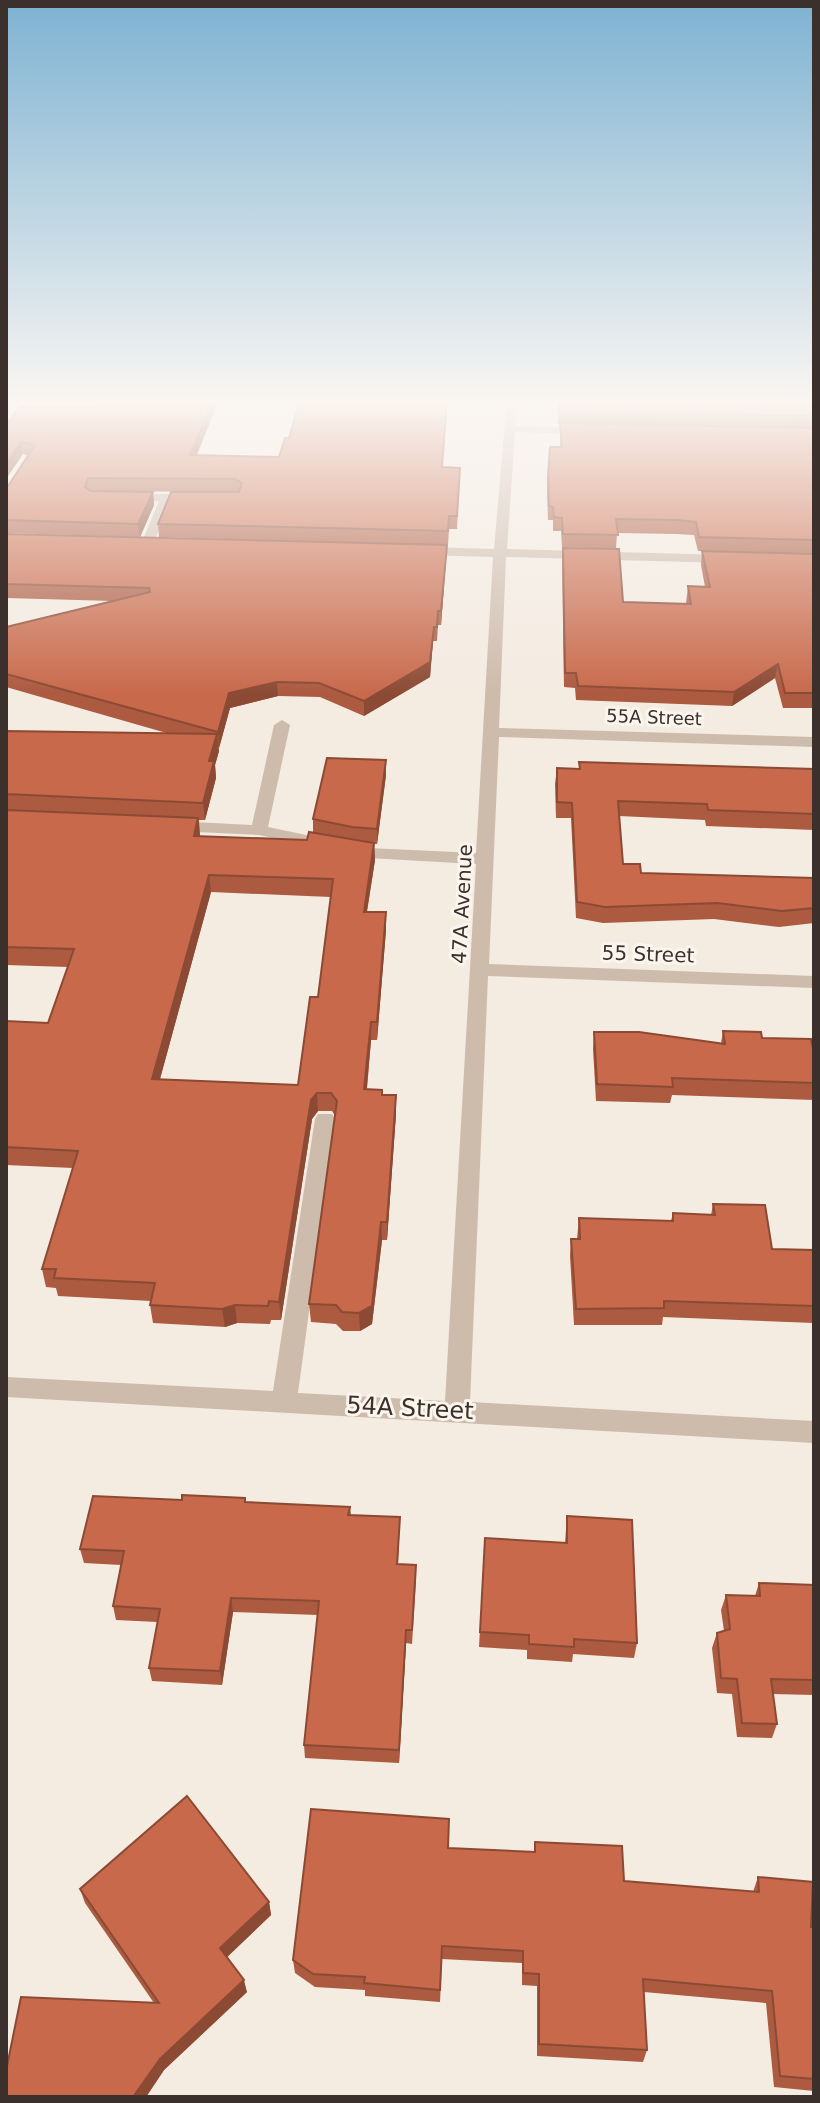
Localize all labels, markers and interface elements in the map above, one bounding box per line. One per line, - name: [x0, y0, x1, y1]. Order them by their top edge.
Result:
- street label: 55A Street: [606, 705, 702, 729]
- street label: 47A Avenue: [447, 844, 477, 964]
- street label: 55 Street: [601, 940, 695, 968]
- street label: 54A Street: [346, 1391, 474, 1425]

